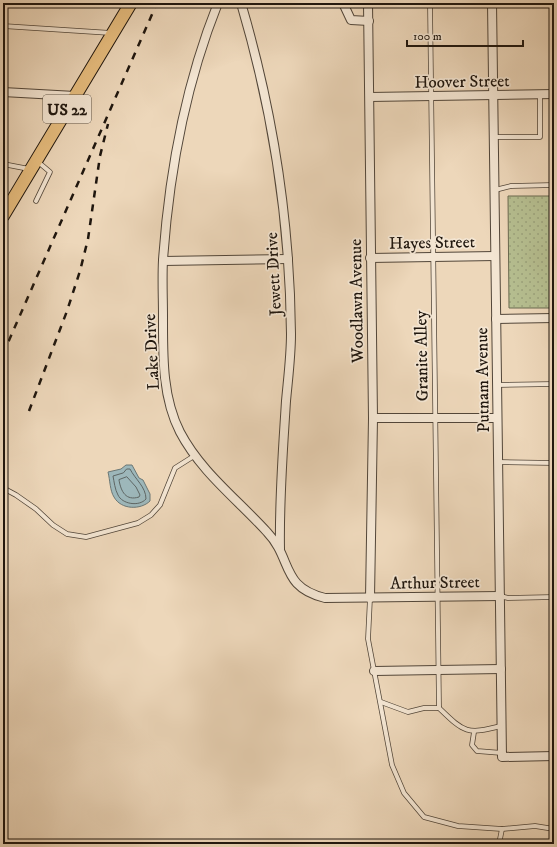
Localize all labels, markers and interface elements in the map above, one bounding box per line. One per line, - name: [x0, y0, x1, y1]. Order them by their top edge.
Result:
- scale bar: [407, 22, 523, 48]
- text: 100 m: [413, 29, 442, 44]
- street label: Hoover Street: [414, 70, 510, 94]
- road number: US 22: [43, 95, 91, 123]
- street label: Hayes Street: [389, 231, 476, 255]
- street label: Jewett Drive: [261, 232, 287, 318]
- street label: Woodlawn Avenue: [345, 239, 369, 364]
- street label: Granite Alley: [410, 309, 434, 402]
- street label: Lake Drive: [139, 313, 165, 391]
- street label: Putnam Avenue: [471, 327, 495, 433]
- street label: Arthur Street: [390, 571, 481, 595]

